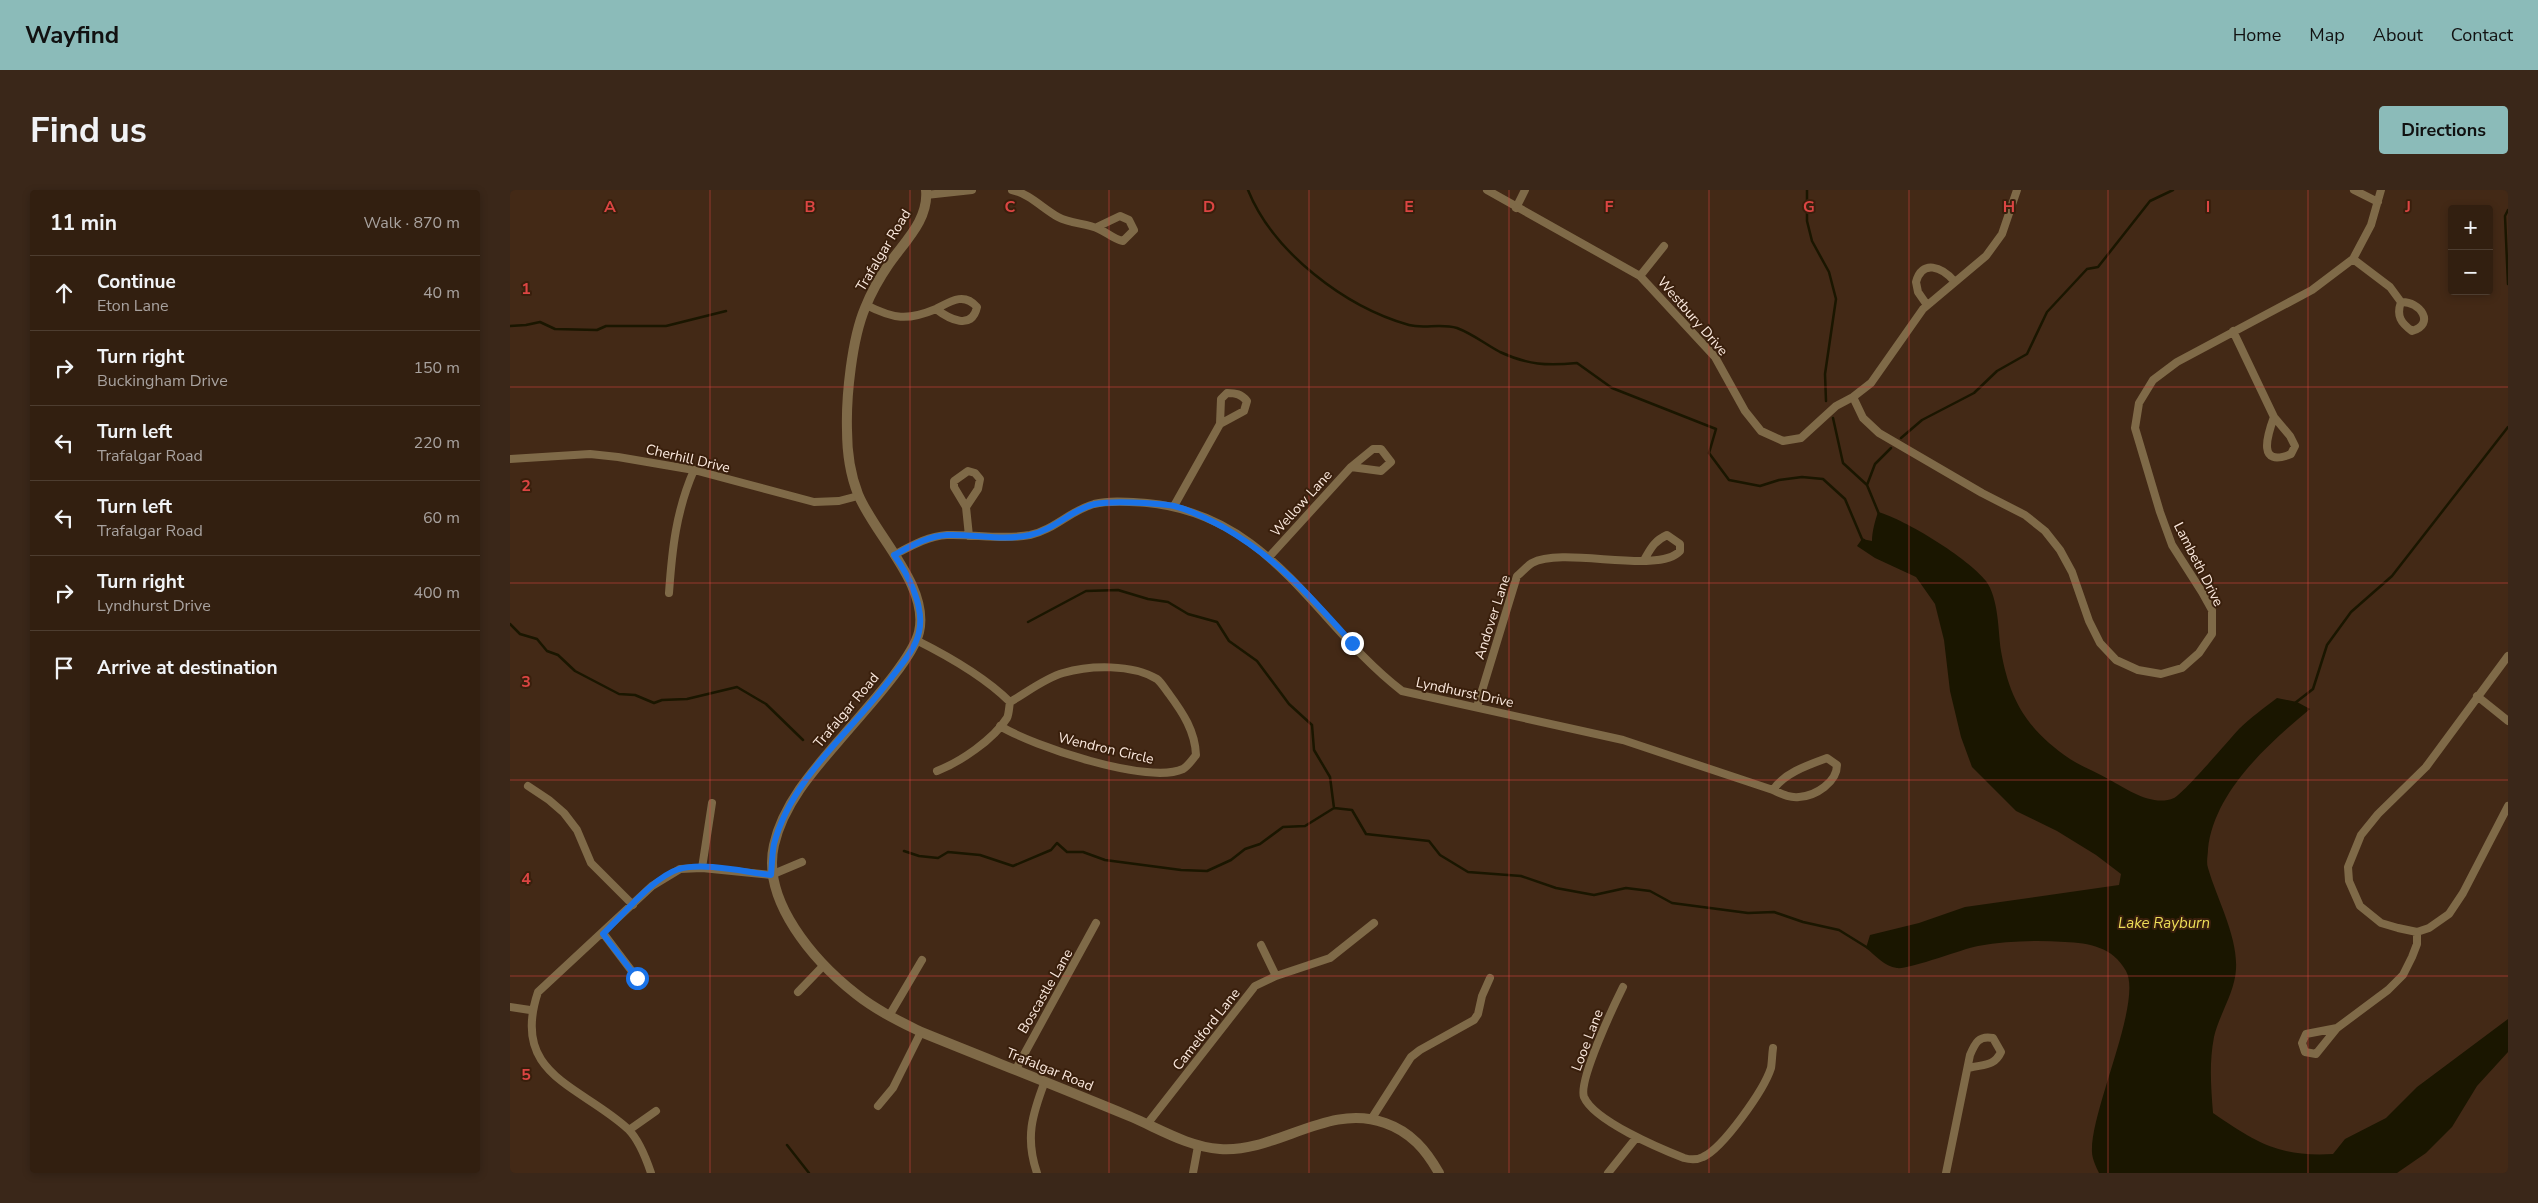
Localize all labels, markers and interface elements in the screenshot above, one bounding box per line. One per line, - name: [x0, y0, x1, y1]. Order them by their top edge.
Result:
- text: Wayfind: [25, 19, 119, 51]
- text: Home: [2233, 23, 2281, 47]
- text: Map: [2309, 23, 2345, 47]
- text: About: [2373, 23, 2423, 47]
- text: Contact: [2451, 23, 2513, 47]
- button: Directions: [2379, 106, 2508, 154]
- text: Find us: [30, 107, 147, 154]
- text: A: [604, 196, 616, 218]
- text: B: [804, 196, 816, 218]
- text: C: [1005, 196, 1016, 218]
- text: D: [1203, 196, 1215, 218]
- text: E: [1404, 196, 1414, 218]
- text: F: [1605, 196, 1614, 218]
- text: G: [1803, 196, 1815, 218]
- text: H: [2003, 196, 2015, 218]
- text: I: [2206, 196, 2210, 218]
- text: J: [2404, 196, 2411, 218]
- map controls: [2448, 205, 2493, 295]
- button: +: [2448, 205, 2493, 250]
- street label: Trafalgar Road: [851, 206, 915, 295]
- text: 11 min: [50, 209, 117, 237]
- text: Walk · 870 m: [364, 212, 460, 234]
- button: −: [2448, 250, 2493, 295]
- text: Continue: [97, 269, 176, 295]
- street label: Westbury Drive: [1653, 273, 1732, 360]
- text: 1: [521, 278, 531, 300]
- icon: ahead: [50, 279, 78, 307]
- text: 40 m: [423, 282, 460, 304]
- text: Eton Lane: [97, 295, 169, 317]
- text: Turn right: [97, 344, 184, 370]
- icon: right: [50, 354, 78, 382]
- text: 150 m: [413, 357, 460, 379]
- text: Buckingham Drive: [97, 370, 228, 392]
- text: Turn left: [97, 419, 172, 445]
- icon: left: [50, 429, 78, 457]
- text: 220 m: [413, 432, 460, 454]
- street label: Cherhill Drive: [644, 440, 732, 477]
- text: Trafalgar Road: [97, 445, 203, 467]
- street label: Wellow Lane: [1266, 466, 1336, 541]
- text: 2: [521, 475, 531, 497]
- text: Turn left: [97, 494, 172, 520]
- icon: left: [50, 504, 78, 532]
- text: 60 m: [423, 507, 460, 529]
- street label: Lambeth Drive: [2169, 519, 2228, 610]
- text: Trafalgar Road: [97, 520, 203, 542]
- text: Turn right: [97, 569, 184, 595]
- street label: Andover Lane: [1470, 573, 1515, 662]
- icon: right: [50, 579, 78, 607]
- text: 400 m: [413, 582, 460, 604]
- text: Lyndhurst Drive: [97, 595, 211, 617]
- route end: [1341, 632, 1364, 655]
- icon: arrive: [50, 654, 78, 682]
- text: Arrive at destination: [97, 655, 278, 681]
- street label: Trafalgar Road: [809, 669, 883, 752]
- text: 3: [521, 671, 531, 693]
- street label: Lyndhurst Drive: [1414, 673, 1516, 712]
- street label: Wendron Circle: [1056, 728, 1156, 769]
- text: 4: [521, 868, 531, 890]
- water label: Lake Rayburn: [2118, 913, 2210, 933]
- street label: Boscastle Lane: [1013, 945, 1077, 1037]
- route start: [626, 967, 649, 990]
- street label: Camelford Lane: [1168, 984, 1244, 1074]
- street label: Looe Lane: [1567, 1007, 1608, 1074]
- street label: Trafalgar Road: [1003, 1043, 1096, 1096]
- text: 5: [521, 1064, 531, 1086]

